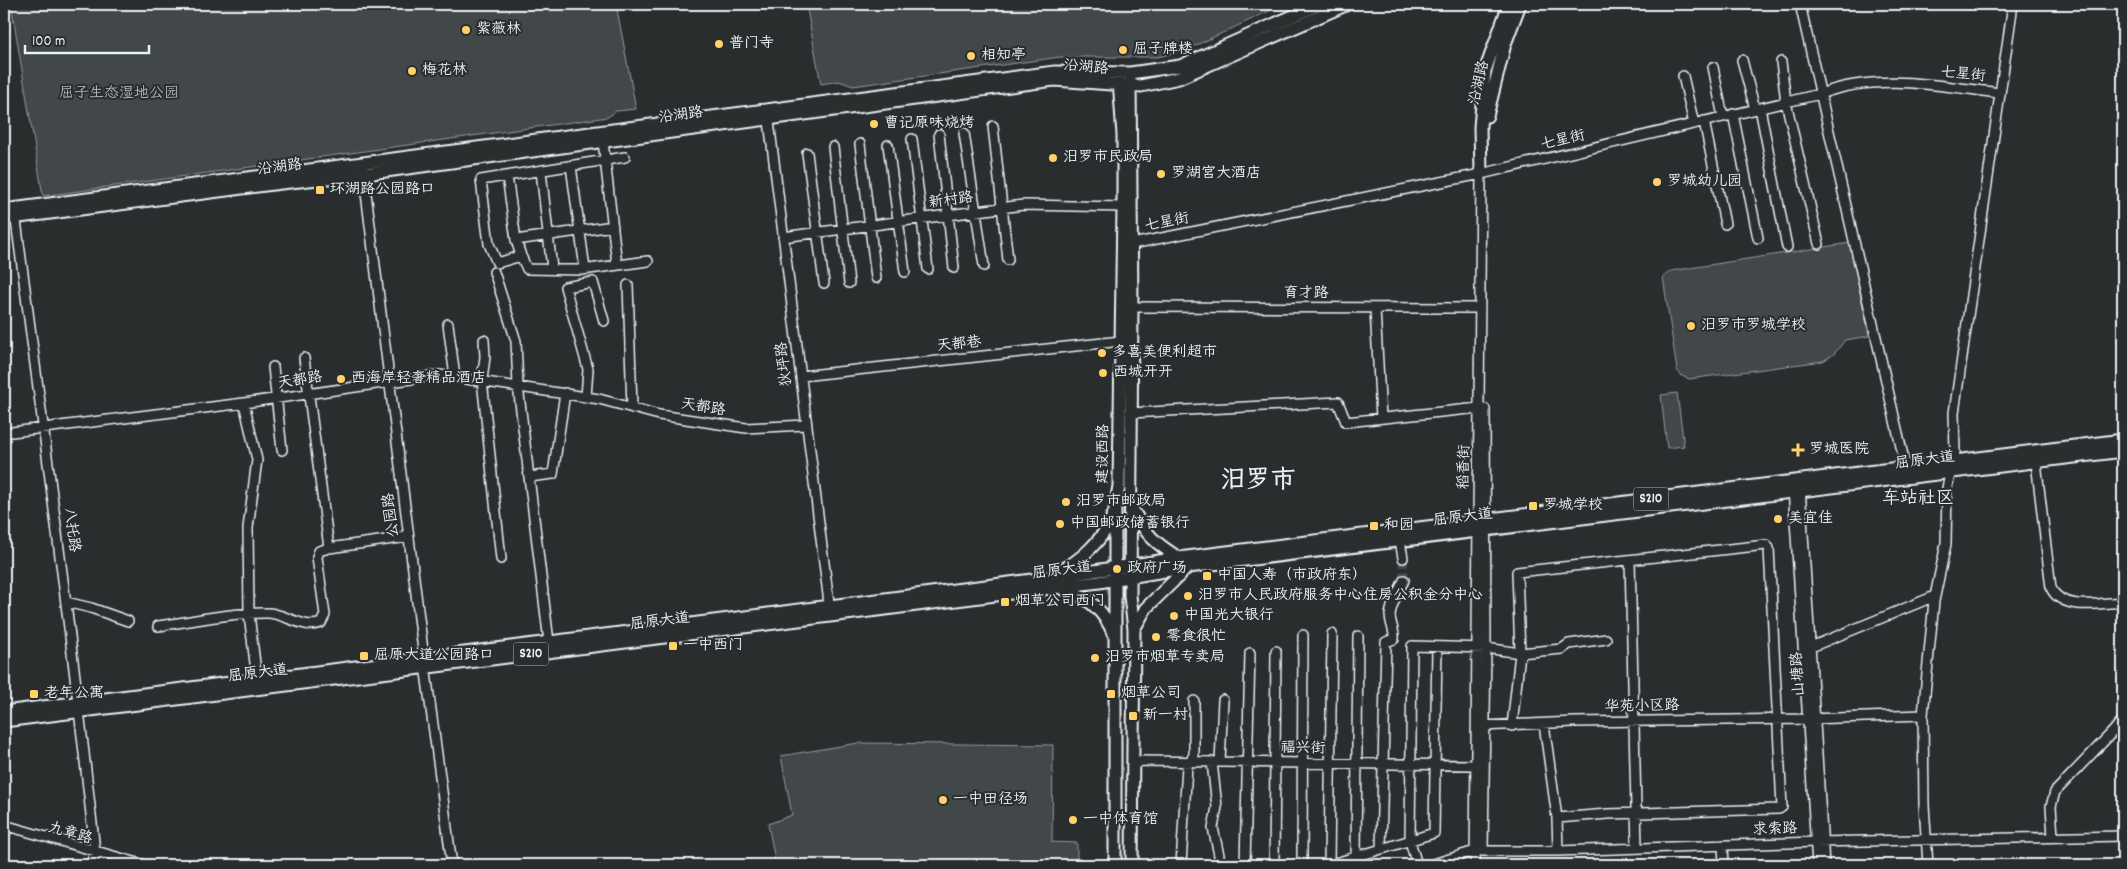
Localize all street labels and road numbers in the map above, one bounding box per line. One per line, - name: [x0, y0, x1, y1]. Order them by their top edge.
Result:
- street label: 沿湖路: [1063, 55, 1109, 81]
- street label: 沿湖路: [1464, 59, 1496, 107]
- street label: 七星街: [1939, 62, 1987, 88]
- street label: 沿湖路: [657, 102, 705, 130]
- street label: 七星街: [1539, 125, 1587, 157]
- street label: 沿湖路: [256, 154, 304, 182]
- street label: 新村路: [927, 187, 975, 215]
- street label: 七星街: [1143, 208, 1191, 238]
- street label: 育才路: [1283, 283, 1329, 305]
- street label: 天都巷: [935, 332, 983, 358]
- street label: 狄坪路: [771, 340, 799, 388]
- street label: 天都路: [276, 367, 324, 395]
- street label: 天都路: [679, 394, 727, 422]
- street label: 建设西路: [1092, 424, 1116, 484]
- street label: 稻香街: [1454, 444, 1476, 490]
- street label: 屈原大道: [1894, 446, 1956, 476]
- road number: S210: [1634, 488, 1668, 510]
- street label: 公园路: [378, 491, 406, 539]
- street label: 屈原大道: [1432, 503, 1494, 533]
- street label: 八托路: [57, 506, 85, 554]
- street label: 屈原大道: [1031, 556, 1093, 586]
- street label: 屈原大道: [629, 607, 691, 637]
- road number: S210: [514, 642, 548, 666]
- street label: 山塘路: [1786, 651, 1812, 697]
- street label: 屈原大道: [227, 659, 289, 689]
- street label: 华苑小区路: [1604, 695, 1680, 719]
- street label: 福兴街: [1280, 738, 1326, 760]
- street label: 九章路: [45, 817, 95, 851]
- street label: 求索路: [1752, 818, 1798, 842]

